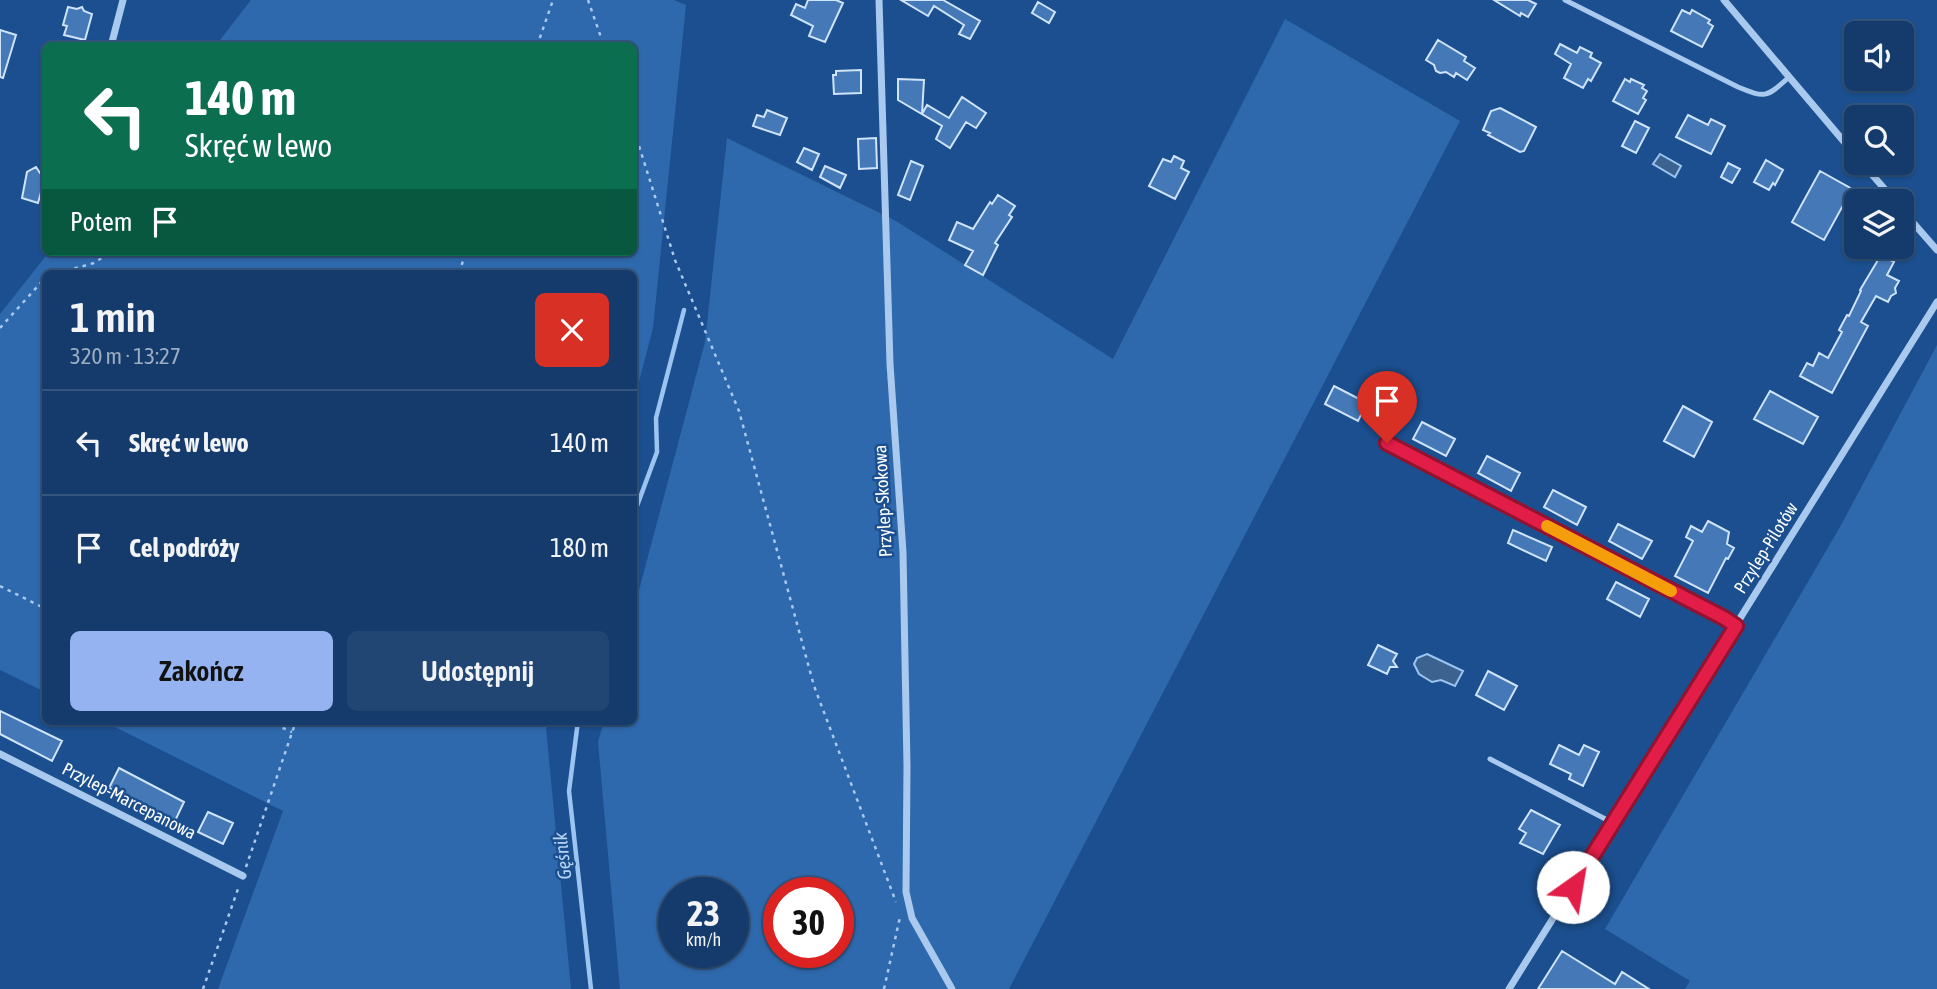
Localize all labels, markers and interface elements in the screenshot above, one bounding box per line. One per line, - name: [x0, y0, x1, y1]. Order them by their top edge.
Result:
- map controls: [1844, 21, 1914, 259]
- button: sound: [1844, 21, 1914, 91]
- text: 140 m: [185, 69, 296, 125]
- icon: left: [70, 70, 161, 161]
- button: search: [1844, 105, 1914, 175]
- text: Skręć w lewo: [185, 127, 332, 164]
- button: layers: [1844, 189, 1914, 259]
- icon: arrive: [146, 203, 184, 241]
- text: Potem: [70, 207, 132, 237]
- text: 1 min: [70, 293, 156, 341]
- button: close: [535, 293, 609, 367]
- text: 320 m · 13:27: [70, 343, 181, 369]
- pin: [1357, 371, 1417, 443]
- icon: arrive: [1368, 382, 1406, 420]
- icon: left: [70, 424, 108, 462]
- text: Skręć w lewo: [129, 428, 249, 458]
- text: 140 m: [550, 428, 609, 458]
- street label: Przylep-Skokowa: [869, 444, 896, 558]
- street label: Przylep-Pilotów: [1729, 498, 1802, 597]
- icon: arrive: [70, 529, 108, 567]
- text: Cel podróży: [129, 533, 240, 563]
- text: 180 m: [550, 533, 609, 563]
- button: Zakończ: [70, 631, 333, 711]
- button: Udostępnij: [347, 631, 609, 711]
- street label: Przylep-Marcepanowa: [59, 758, 200, 843]
- water label: Gęśnik: [549, 831, 575, 881]
- position arrow: [1536, 850, 1610, 924]
- speed limit sign: 30: [763, 877, 854, 968]
- text: 23: [687, 893, 720, 933]
- text: km/h: [686, 929, 721, 950]

